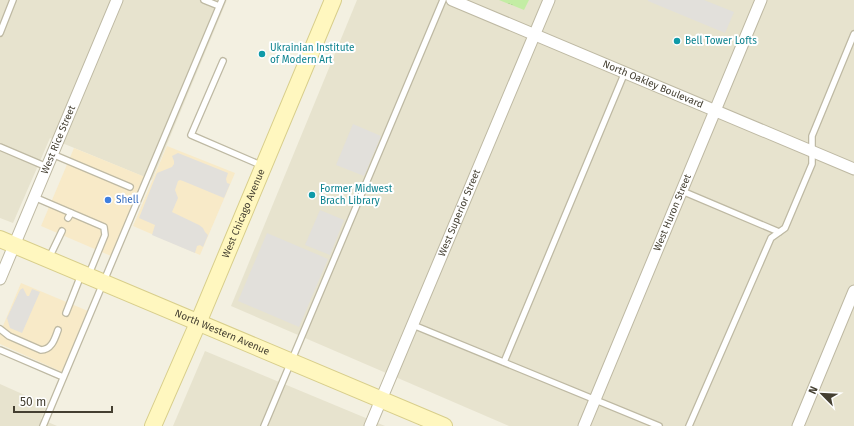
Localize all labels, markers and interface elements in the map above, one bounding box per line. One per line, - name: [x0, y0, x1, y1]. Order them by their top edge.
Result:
- place label: Bell Tower Lofts: [685, 35, 757, 47]
- marker: Bell Tower Lofts: [672, 36, 682, 46]
- place label: Ukrainian Institute of Modern Art: [270, 42, 354, 66]
- marker: Ukrainian Institute of Modern Art: [257, 49, 267, 59]
- street label: North Oakley Boulevard: [601, 58, 705, 111]
- street label: West Rice Street: [39, 103, 78, 176]
- street label: West Chicago Avenue: [220, 167, 268, 260]
- street label: West Superior Street: [436, 167, 483, 258]
- street label: West Huron Street: [651, 172, 694, 253]
- place label: Former Midwest Brach Library: [320, 183, 393, 207]
- marker: Former Midwest Brach Library: [307, 190, 317, 200]
- place label: Shell: [116, 194, 139, 206]
- marker: Shell: [103, 195, 113, 205]
- street label: North Western Avenue: [173, 307, 271, 358]
- north arrow: [802, 374, 842, 414]
- text: N: [806, 384, 821, 396]
- scale bar: [14, 388, 112, 414]
- text: 50 m: [20, 395, 46, 409]

